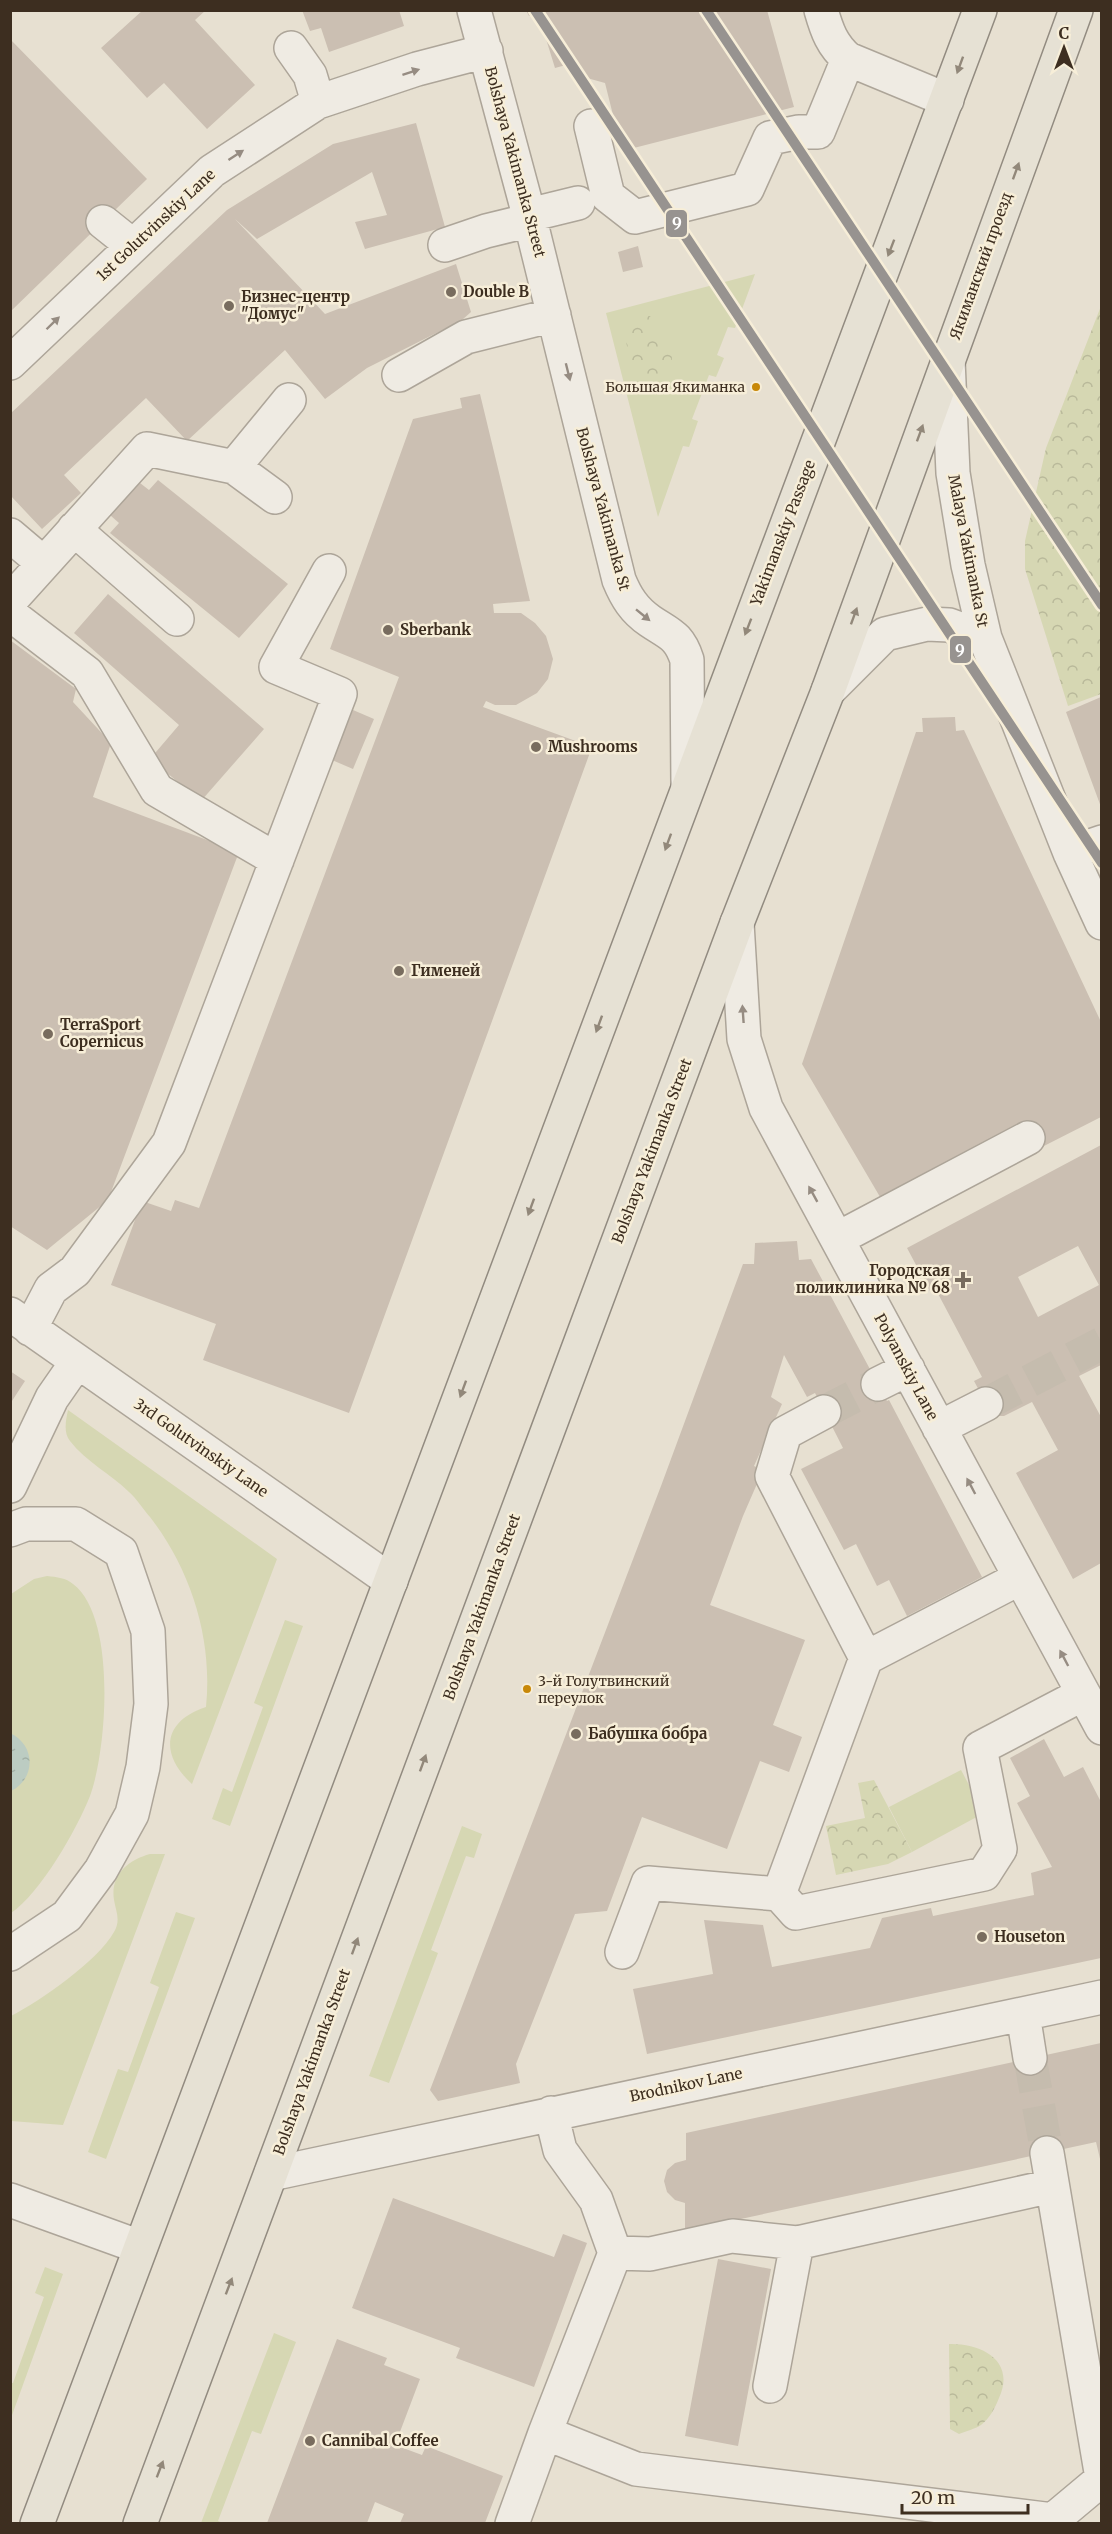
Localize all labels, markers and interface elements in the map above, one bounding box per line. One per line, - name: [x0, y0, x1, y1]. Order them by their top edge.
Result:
- north arrow: [1034, 18, 1094, 78]
- text: С: [1059, 23, 1069, 43]
- one-way arrow: [955, 57, 965, 75]
- street label: Bolshaya Yakimanka Street: [481, 64, 550, 259]
- one-way arrow: [402, 66, 420, 76]
- one-way arrow: [228, 150, 245, 161]
- one-way arrow: [1012, 162, 1022, 180]
- street label: 1st Golutvinskiy Lane: [92, 164, 219, 285]
- street label: Якиманский проезд: [945, 190, 1016, 342]
- line badge: 9: [665, 209, 688, 238]
- text: 9: [672, 213, 682, 233]
- one-way arrow: [886, 239, 895, 257]
- place label: Double B: [463, 282, 530, 301]
- marker: Double B: [444, 285, 458, 299]
- place label: Бизнес-центр "Домус": [241, 287, 351, 323]
- marker: Бизнес-центр "Домус": [222, 299, 236, 313]
- one-way arrow: [46, 316, 60, 330]
- one-way arrow: [563, 363, 573, 381]
- place label: Большая Якиманка: [605, 378, 745, 396]
- marker: Большая Якиманка: [750, 381, 762, 393]
- one-way arrow: [916, 424, 926, 442]
- street label: Bolshaya Yakimanka St: [573, 425, 634, 593]
- street label: Yakimanskiy Passage: [746, 457, 819, 609]
- street label: Malaya Yakimanka St: [944, 473, 993, 629]
- one-way arrow: [850, 607, 860, 625]
- one-way arrow: [635, 608, 650, 621]
- one-way arrow: [743, 618, 753, 636]
- place label: Sberbank: [400, 620, 471, 639]
- marker: Sberbank: [381, 623, 395, 637]
- line badge: 9: [949, 635, 972, 664]
- text: 9: [955, 640, 965, 660]
- place label: Mushrooms: [548, 737, 638, 756]
- marker: Mushrooms: [529, 740, 543, 754]
- one-way arrow: [662, 833, 672, 851]
- place label: Гименей: [411, 961, 481, 980]
- marker: Гименей: [392, 964, 406, 978]
- one-way arrow: [738, 1005, 748, 1024]
- place label: TerraSport Copernicus: [60, 1015, 144, 1051]
- one-way arrow: [594, 1015, 604, 1033]
- marker: TerraSport Copernicus: [41, 1027, 55, 1041]
- street label: Bolshaya Yakimanka Street: [607, 1055, 696, 1246]
- one-way arrow: [808, 1185, 818, 1202]
- one-way arrow: [526, 1198, 535, 1216]
- place label: Городская поликлиника № 68: [796, 1261, 950, 1297]
- marker: Городская поликлиника № 68: [954, 1271, 972, 1289]
- street label: Polyanskiy Lane: [870, 1310, 943, 1424]
- one-way arrow: [458, 1381, 468, 1399]
- street label: 3rd Golutvinskiy Lane: [131, 1394, 272, 1501]
- one-way arrow: [966, 1477, 976, 1494]
- street label: Bolshaya Yakimanka Street: [439, 1511, 524, 1703]
- one-way arrow: [1059, 1649, 1069, 1666]
- place label: 3-й Голутвинский переулок: [538, 1672, 670, 1707]
- marker: 3-й Голутвинский переулок: [521, 1683, 533, 1695]
- place label: Бабушка бобра: [588, 1724, 708, 1743]
- marker: Бабушка бобра: [569, 1727, 583, 1741]
- one-way arrow: [419, 1754, 428, 1772]
- place label: Houseton: [994, 1927, 1065, 1946]
- marker: Houseton: [975, 1930, 989, 1944]
- one-way arrow: [351, 1937, 361, 1955]
- street label: Bolshaya Yakimanka Street: [269, 1966, 354, 2158]
- street label: Brodnikov Lane: [628, 2063, 744, 2106]
- one-way arrow: [224, 2277, 234, 2295]
- place label: Cannibal Coffee: [322, 2431, 439, 2450]
- marker: Cannibal Coffee: [303, 2434, 317, 2448]
- one-way arrow: [156, 2460, 165, 2478]
- scale bar: [902, 2477, 1028, 2515]
- text: 20 m: [911, 2486, 955, 2509]

